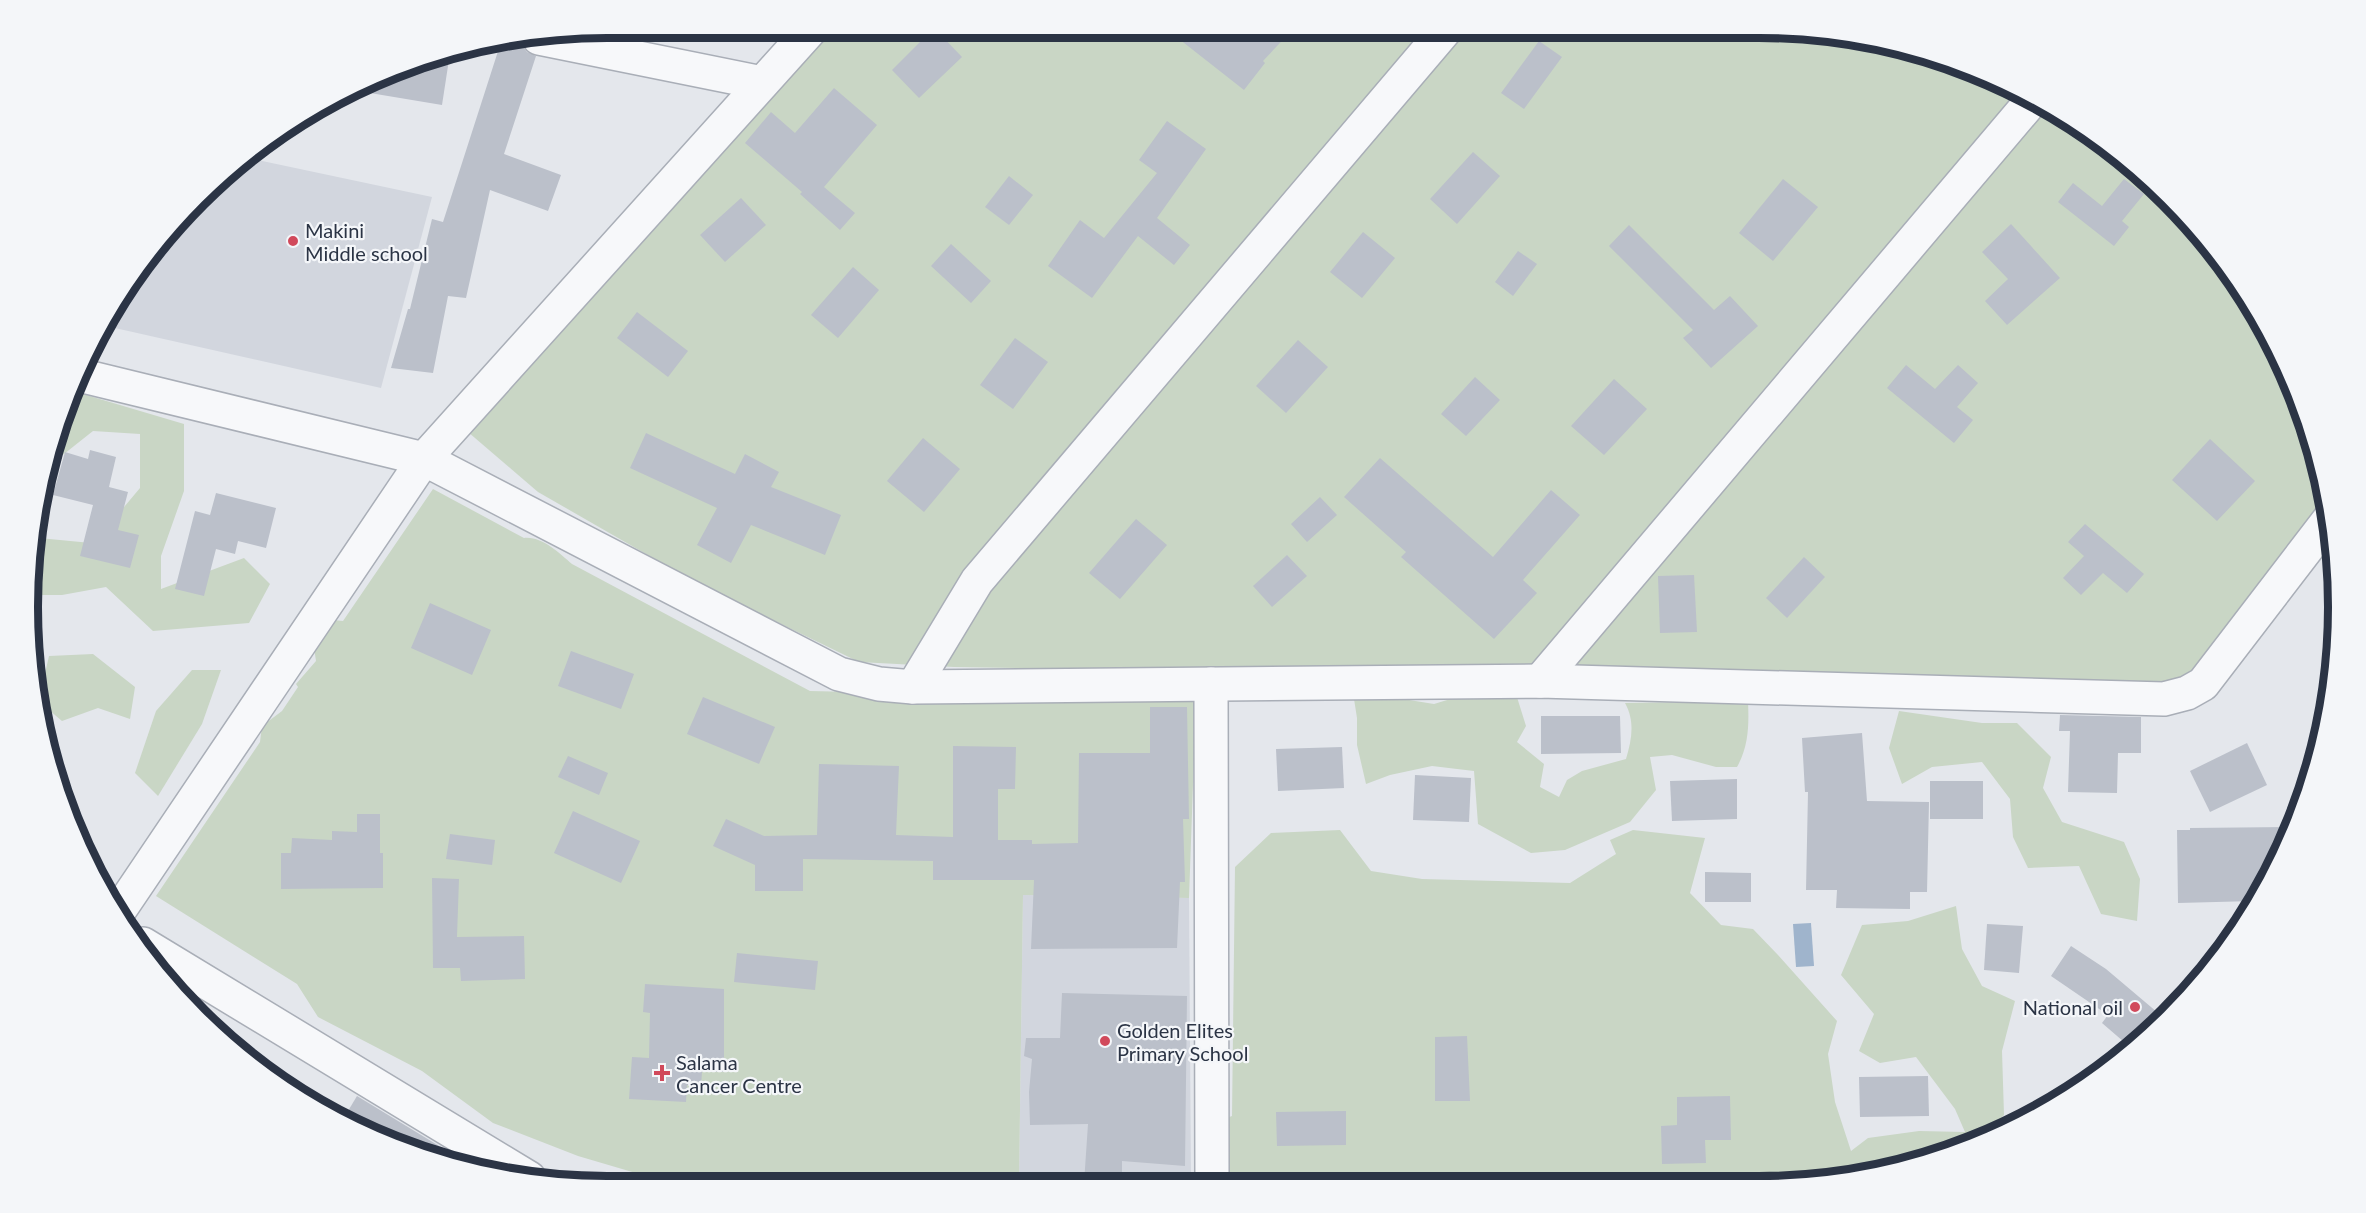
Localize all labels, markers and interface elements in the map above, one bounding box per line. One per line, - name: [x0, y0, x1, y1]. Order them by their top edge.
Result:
- place label: Makini Middle school: [305, 218, 428, 265]
- marker: Makini Middle school: [286, 234, 300, 248]
- place label: National oil: [2023, 995, 2123, 1019]
- marker: National oil: [2128, 1000, 2142, 1014]
- place label: Golden Elites Primary School: [1117, 1018, 1248, 1065]
- marker: Golden Elites Primary School: [1098, 1034, 1112, 1048]
- place label: Salama Cancer Centre: [676, 1050, 802, 1097]
- marker: Salama Cancer Centre: [653, 1064, 671, 1082]

